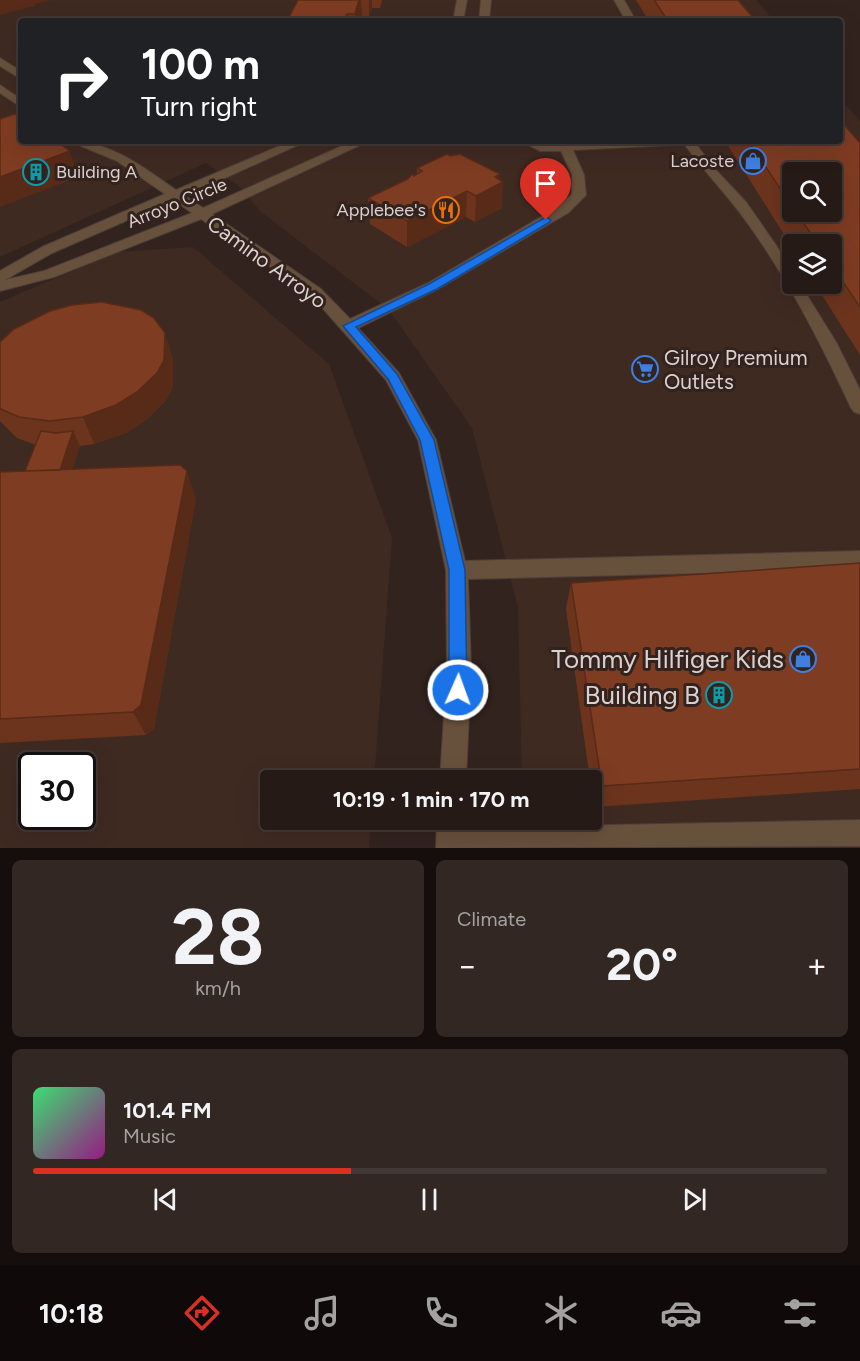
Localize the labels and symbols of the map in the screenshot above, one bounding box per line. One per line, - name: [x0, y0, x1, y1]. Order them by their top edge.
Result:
- shop icon: Lacoste: [738, 146, 768, 176]
- place label: Lacoste: [670, 150, 734, 172]
- building icon: Building A: [21, 157, 51, 187]
- pin: [520, 158, 571, 220]
- place label: Building A: [56, 161, 137, 183]
- street label: Arroyo Circle: [124, 173, 230, 233]
- restaurant icon: Applebee's: [431, 195, 461, 225]
- place label: Applebee's: [337, 199, 426, 221]
- street label: Camino Arroyo: [203, 210, 331, 314]
- place label: Gilroy Premium Outlets: [664, 345, 808, 394]
- supermarket icon: Gilroy Premium Outlets: [630, 354, 660, 384]
- place label: Tommy Hilfiger Kids: [551, 643, 784, 675]
- shop icon: Tommy Hilfiger Kids: [788, 644, 818, 674]
- position arrow: [426, 658, 490, 722]
- place label: Building B: [585, 679, 700, 711]
- building icon: Building B: [704, 680, 734, 710]
- speed limit sign: 30: [18, 752, 96, 830]

